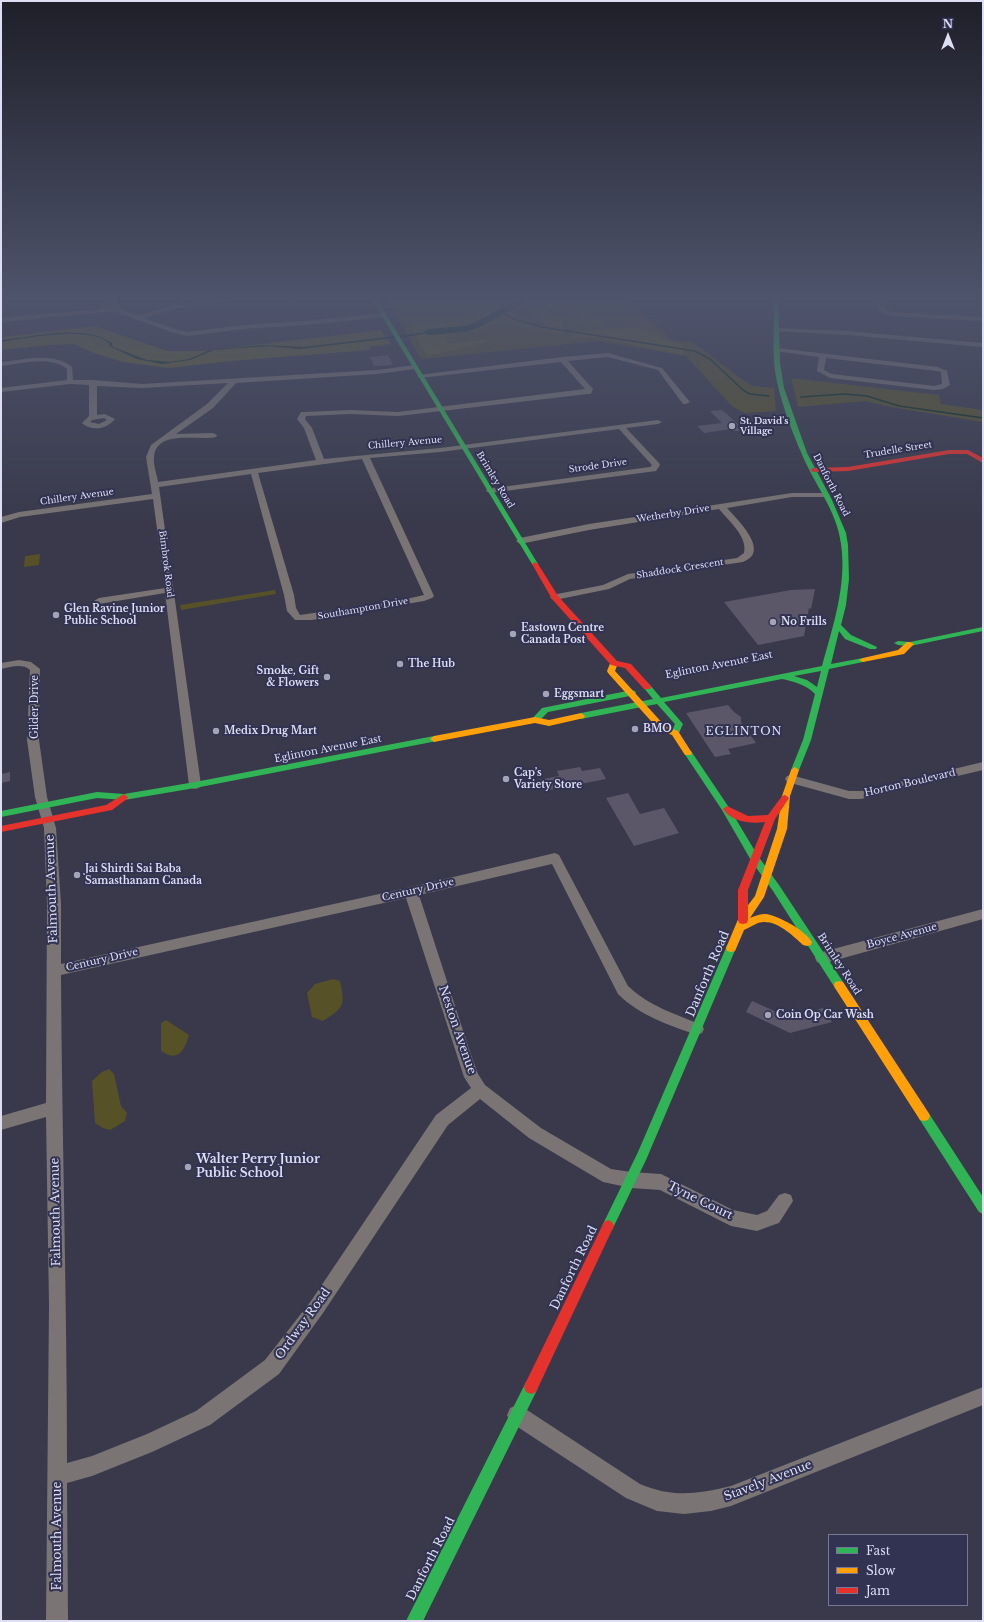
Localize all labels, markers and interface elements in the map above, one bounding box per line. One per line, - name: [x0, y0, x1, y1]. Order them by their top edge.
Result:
- north arrow: [928, 16, 968, 56]
- text: N: [943, 17, 953, 31]
- place label: St. David's Village: [740, 416, 788, 437]
- marker: St. David's Village: [727, 421, 737, 431]
- street label: Chillery Avenue: [367, 434, 443, 452]
- street label: Trudelle Street: [863, 439, 933, 461]
- street label: Brimley Road: [474, 450, 516, 510]
- street label: Danforth Road: [811, 452, 851, 518]
- street label: Strode Drive: [568, 457, 628, 475]
- street label: Chillery Avenue: [39, 486, 115, 508]
- street label: Wetherby Drive: [636, 503, 710, 525]
- street label: Bimbrok Road: [157, 530, 175, 598]
- street label: Shaddock Crescent: [636, 557, 724, 581]
- street label: Southampton Drive: [317, 596, 409, 622]
- place label: Glen Ravine Junior Public School: [64, 603, 165, 626]
- marker: Glen Ravine Junior Public School: [51, 610, 61, 620]
- place label: No Frills: [781, 616, 827, 628]
- marker: No Frills: [768, 617, 778, 627]
- place label: Eastown Centre Canada Post: [521, 622, 604, 646]
- marker: Eastown Centre Canada Post: [508, 629, 518, 639]
- street label: Eglinton Avenue East: [664, 649, 774, 681]
- place label: The Hub: [408, 658, 455, 670]
- marker: The Hub: [395, 659, 405, 669]
- place label: Smoke, Gift & Flowers: [257, 665, 319, 688]
- marker: Smoke, Gift & Flowers: [322, 672, 332, 682]
- street label: Gilder Drive: [29, 675, 41, 739]
- place label: Eggsmart: [554, 688, 604, 700]
- marker: Eggsmart: [541, 689, 551, 699]
- place label: BMO: [643, 723, 672, 735]
- marker: BMO: [630, 724, 640, 734]
- place label: Medix Drug Mart: [224, 725, 317, 737]
- district label: EGLINTON: [706, 725, 782, 739]
- marker: Medix Drug Mart: [211, 726, 221, 736]
- street label: Eglinton Avenue East: [273, 733, 383, 765]
- place label: Cap’s Variety Store: [514, 767, 582, 790]
- street label: Horton Boulevard: [863, 767, 957, 799]
- marker: Cap’s Variety Store: [501, 774, 511, 784]
- street label: Falmouth Avenue: [43, 834, 61, 944]
- place label: Jai Shirdi Sai Baba Samasthanam Canada: [85, 863, 202, 886]
- marker: Jai Shirdi Sai Baba Samasthanam Canada: [72, 870, 82, 880]
- street label: Century Drive: [381, 876, 455, 904]
- street label: Boyce Avenue: [866, 921, 938, 951]
- street label: Danforth Road: [683, 929, 733, 1019]
- street label: Brimley Road: [815, 931, 863, 997]
- street label: Century Drive: [65, 946, 139, 974]
- street label: Neston Avenue: [435, 984, 479, 1076]
- place label: Coin Op Car Wash: [776, 1009, 874, 1021]
- marker: Coin Op Car Wash: [763, 1010, 773, 1020]
- place label: Walter Perry Junior Public School: [196, 1153, 320, 1181]
- street label: Falmouth Avenue: [48, 1157, 64, 1267]
- marker: Walter Perry Junior Public School: [183, 1162, 193, 1172]
- street label: Tyne Court: [665, 1179, 735, 1223]
- street label: Danforth Road: [547, 1224, 601, 1312]
- street label: Ordway Road: [272, 1286, 334, 1362]
- street label: Stavely Avenue: [722, 1458, 814, 1504]
- street label: Falmouth Avenue: [51, 1482, 65, 1590]
- street label: Danforth Road: [404, 1515, 458, 1603]
- legend: [828, 1534, 968, 1606]
- text: Fast: [866, 1543, 890, 1558]
- text: Slow: [866, 1563, 895, 1578]
- text: Jam: [866, 1583, 890, 1598]

